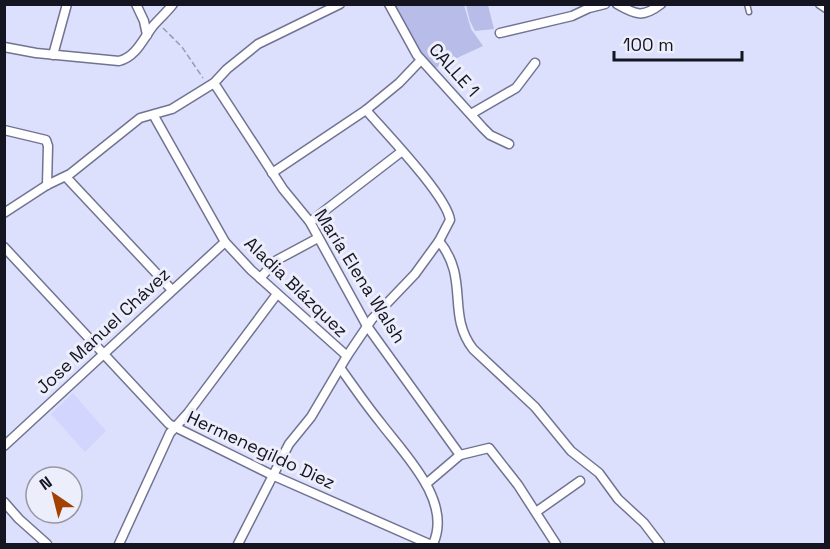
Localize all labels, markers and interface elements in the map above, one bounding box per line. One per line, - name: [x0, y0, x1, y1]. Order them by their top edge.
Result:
- scale bar: [614, 24, 742, 62]
- text: 100 m: [623, 33, 674, 56]
- street label: CALLE 1: [424, 38, 485, 101]
- street label: María Elena Walsh: [310, 204, 411, 347]
- street label: Aladia Blázquez: [240, 232, 353, 342]
- street label: Jose Manuel Chávez: [31, 263, 175, 399]
- street label: Hermenegildo Diez: [183, 405, 339, 494]
- north arrow: [24, 465, 84, 525]
- text: N: [35, 471, 56, 495]

